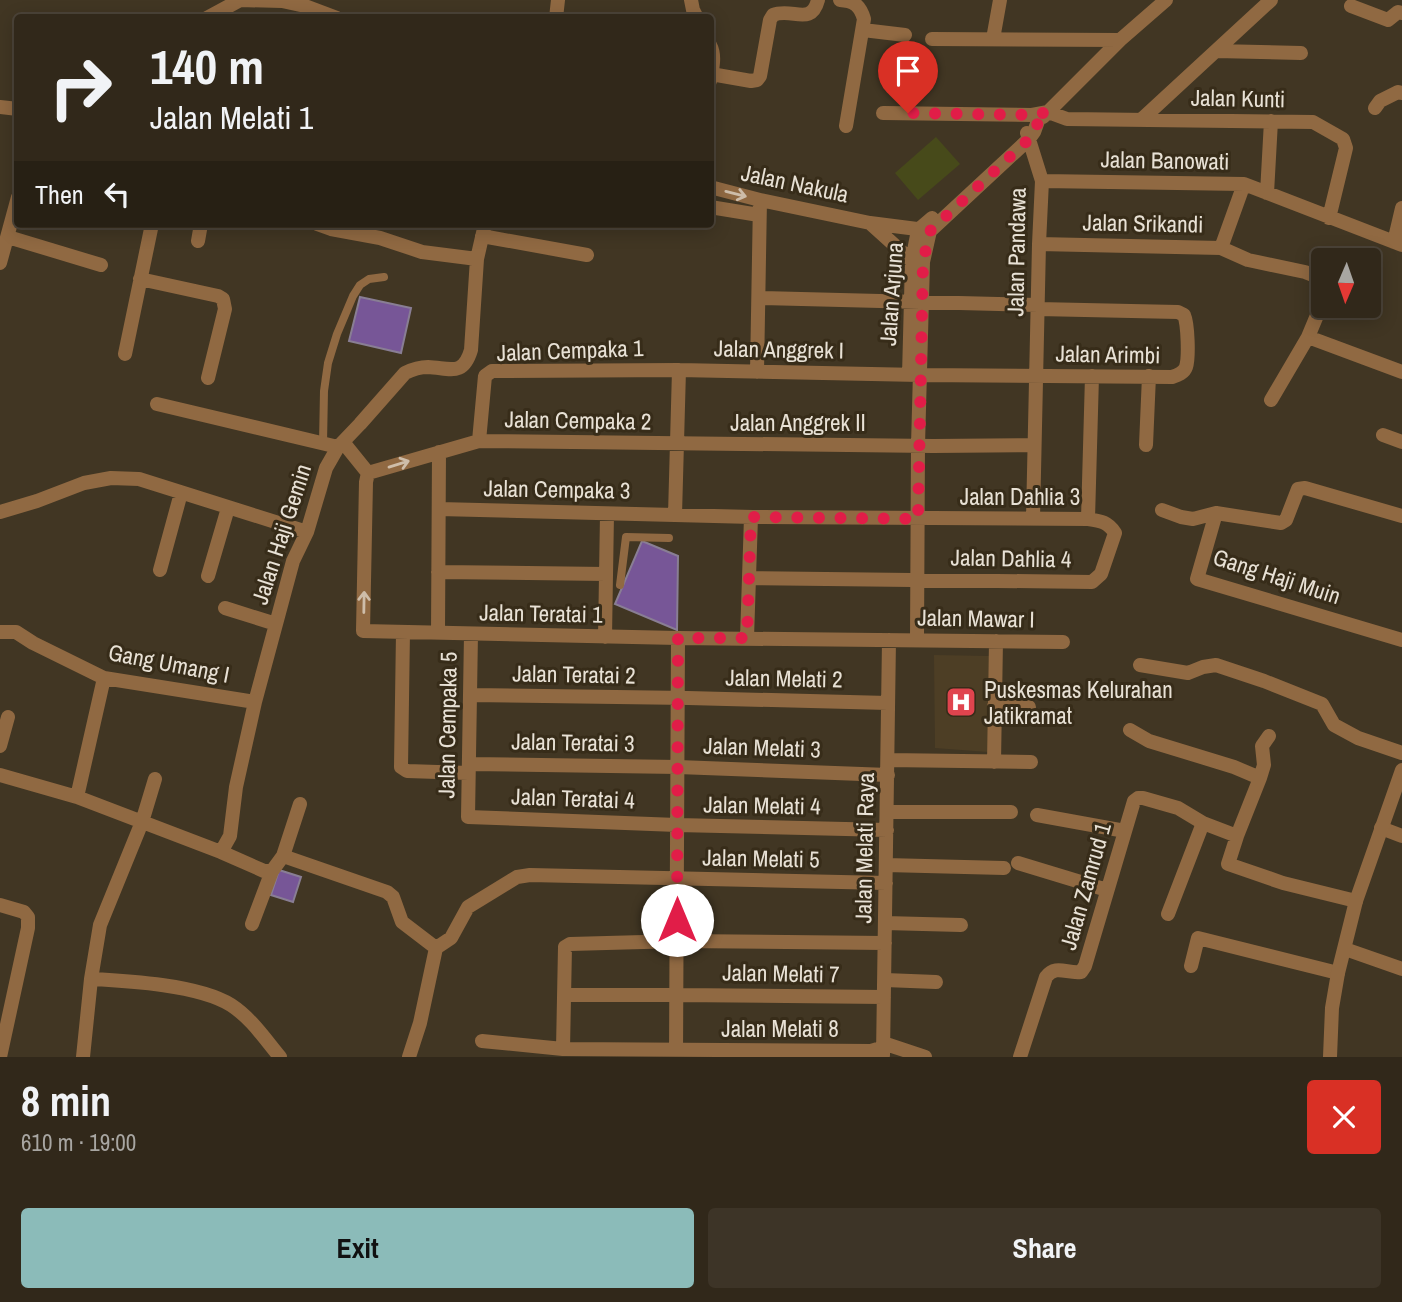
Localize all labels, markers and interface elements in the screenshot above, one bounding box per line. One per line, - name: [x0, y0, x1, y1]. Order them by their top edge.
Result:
- text: 140 m: [150, 33, 264, 99]
- pin: [878, 41, 938, 113]
- icon: right: [35, 42, 126, 133]
- icon: arrive: [889, 52, 927, 90]
- street label: Jalan Kunti: [1191, 82, 1285, 114]
- text: Jalan Melati 1: [150, 96, 313, 139]
- street label: Jalan Banowati: [1100, 143, 1230, 177]
- street label: Jalan Nakula: [738, 157, 852, 210]
- icon: left: [98, 175, 136, 213]
- text: Then: [35, 177, 84, 212]
- street label: Jalan Pandawa: [999, 187, 1033, 317]
- one-way arrow: [724, 188, 747, 201]
- street label: Jalan Srikandi: [1082, 206, 1204, 240]
- street label: Jalan Arjuna: [872, 241, 910, 347]
- north arrow: [1311, 248, 1381, 318]
- map controls: [1311, 248, 1381, 318]
- street label: Jalan Cempaka 1: [496, 332, 644, 368]
- street label: Jalan Anggrek I: [714, 332, 844, 366]
- street label: Jalan Arimbi: [1055, 338, 1161, 370]
- street label: Jalan Cempaka 2: [504, 403, 652, 437]
- street label: Jalan Anggrek II: [730, 407, 866, 438]
- one-way arrow: [388, 456, 410, 469]
- street label: Jalan Haji Gemin: [244, 460, 318, 608]
- street label: Jalan Cempaka 3: [483, 472, 631, 506]
- street label: Jalan Dahlia 3: [960, 481, 1080, 512]
- street label: Jalan Dahlia 4: [950, 541, 1072, 575]
- street label: Gang Haji Muin: [1209, 541, 1345, 611]
- one-way arrow: [357, 591, 371, 614]
- street label: Jalan Teratai 1: [479, 596, 603, 630]
- street label: Jalan Mawar I: [917, 601, 1035, 635]
- street label: Gang Umang I: [106, 636, 232, 690]
- street label: Jalan Cempaka 5: [430, 651, 464, 799]
- street label: Jalan Teratai 2: [512, 657, 636, 691]
- street label: Jalan Melati 2: [725, 661, 843, 695]
- place label: Puskesmas Kelurahan Jatikramat: [984, 674, 1173, 731]
- hospital icon: Puskesmas Kelurahan Jatikramat: [944, 685, 978, 719]
- street label: Jalan Teratai 3: [511, 725, 635, 759]
- street label: Jalan Melati 3: [703, 729, 821, 765]
- street label: Jalan Melati Raya: [847, 772, 881, 924]
- street label: Jalan Teratai 4: [511, 780, 636, 816]
- street label: Jalan Melati 4: [703, 788, 821, 822]
- street label: Jalan Zamrud 1: [1052, 818, 1118, 953]
- street label: Jalan Melati 5: [702, 841, 820, 875]
- position arrow: [640, 883, 714, 957]
- street label: Jalan Melati 7: [722, 956, 840, 990]
- street label: Jalan Melati 8: [721, 1013, 839, 1044]
- text: 8 min: [21, 1073, 111, 1129]
- button: close: [1307, 1080, 1381, 1154]
- text: 610 m · 19:00: [21, 1127, 136, 1158]
- button: Exit: [21, 1208, 694, 1288]
- button: Share: [708, 1208, 1381, 1288]

